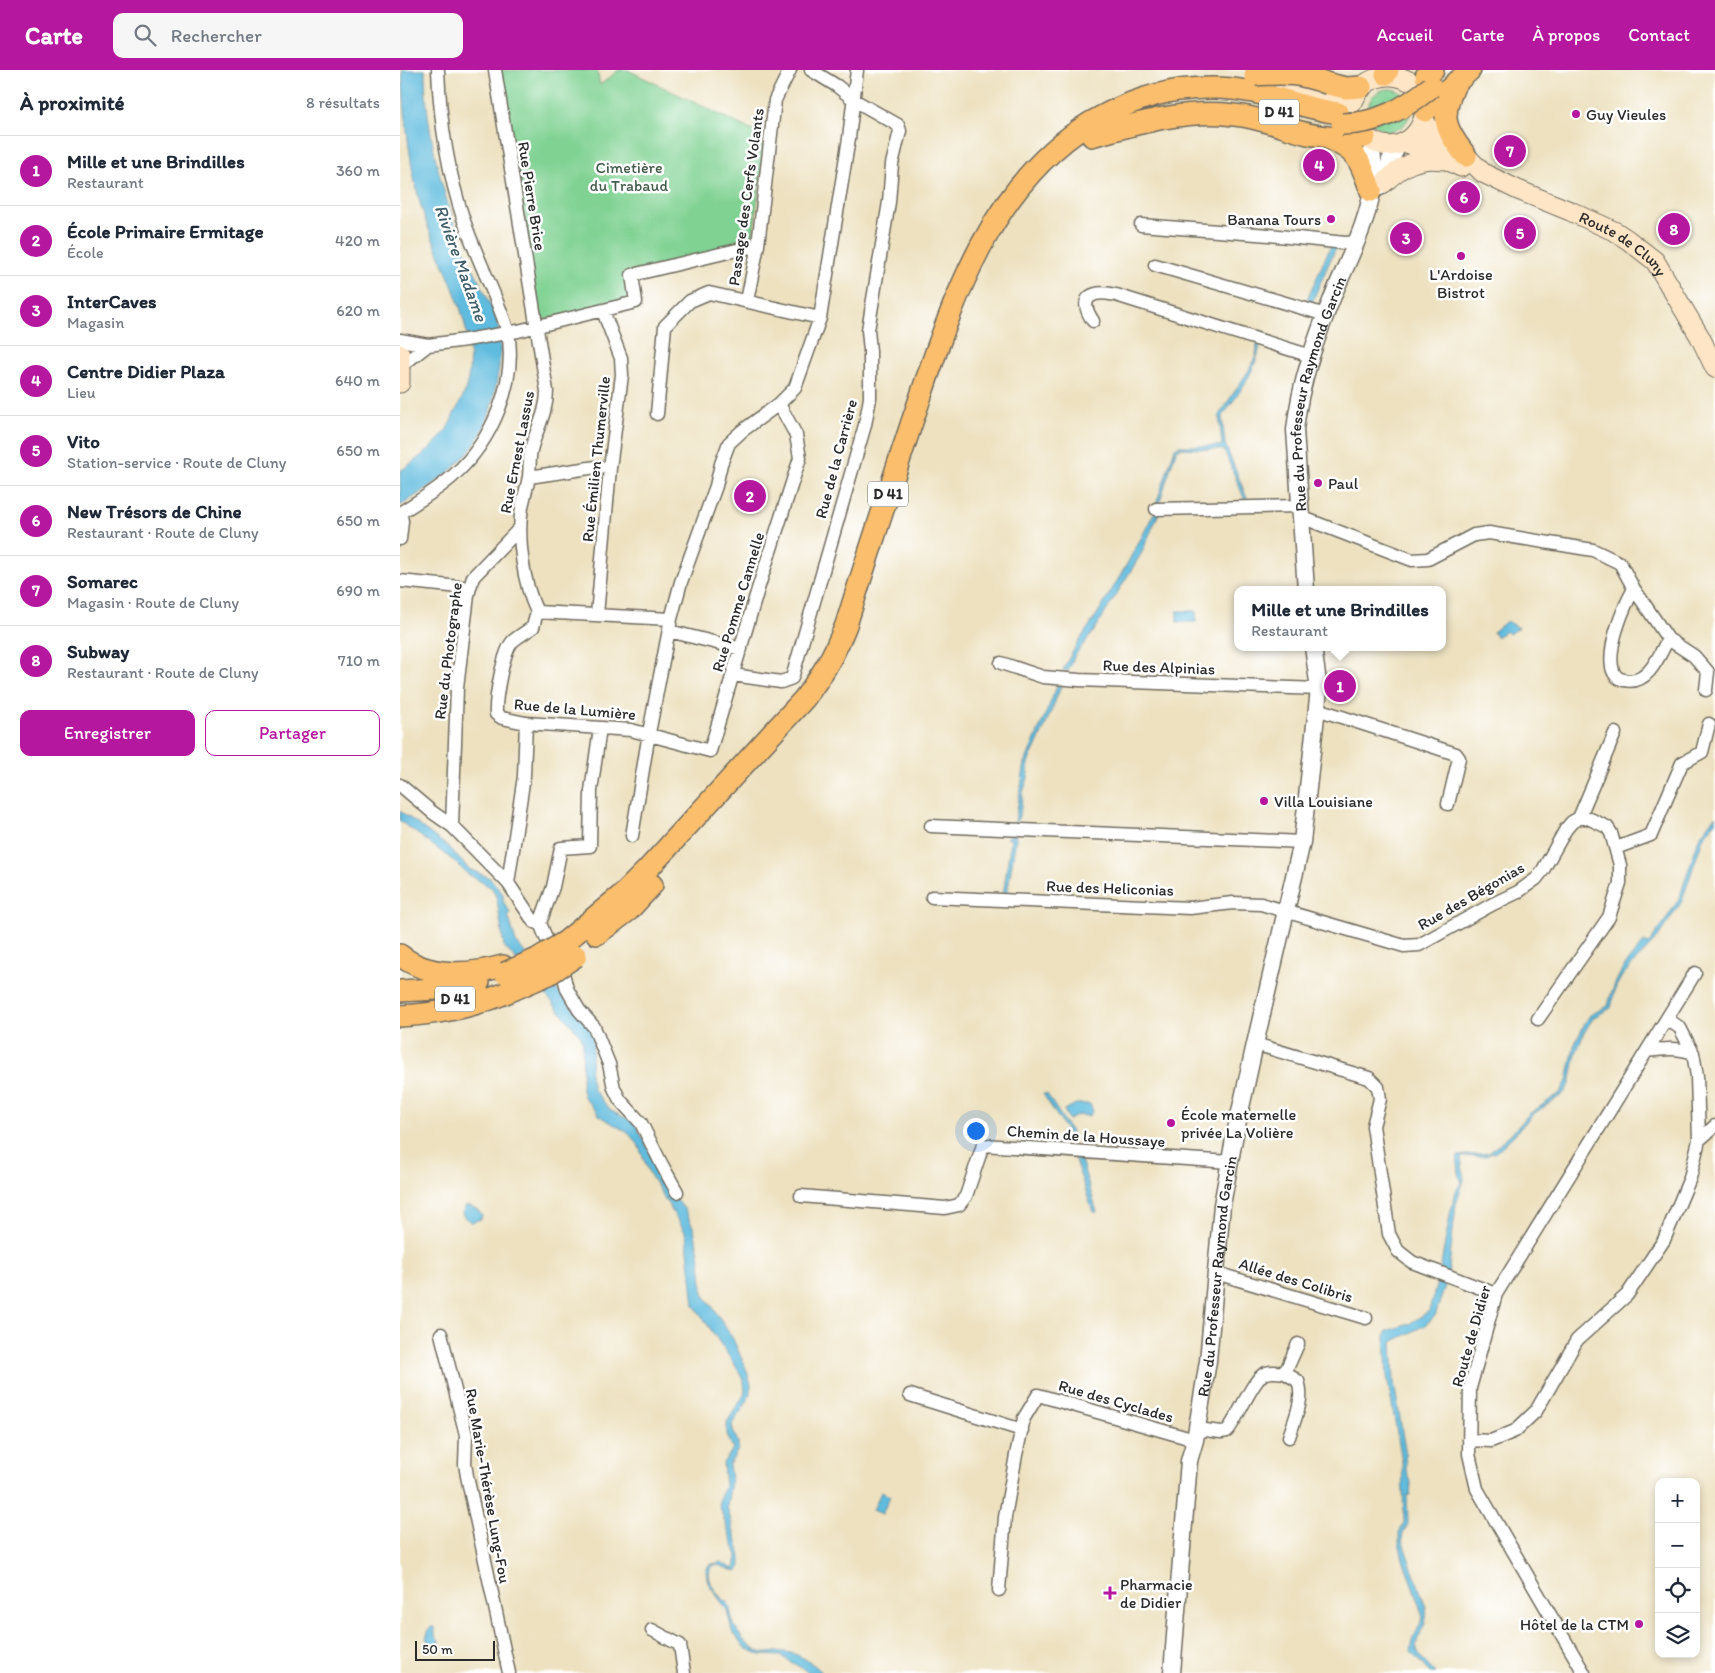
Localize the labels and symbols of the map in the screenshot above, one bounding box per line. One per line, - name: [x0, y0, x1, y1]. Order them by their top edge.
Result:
- road number: D 41: [1259, 100, 1299, 124]
- place label: Guy Vieules: [1586, 105, 1666, 124]
- street label: Passage des Cerfs Volants: [724, 107, 768, 287]
- marker: Guy Vieules: [1570, 108, 1582, 120]
- pin: 7: [1494, 132, 1526, 170]
- street label: Rue Pierre Brice: [514, 140, 550, 252]
- pin: 4: [1303, 146, 1335, 184]
- park label: Cimetière du Trabaud: [590, 158, 668, 195]
- pin: 6: [1448, 178, 1480, 216]
- water label: Rivière Madame: [430, 202, 493, 326]
- street label: Route de Cluny: [1576, 207, 1672, 280]
- place label: Banana Tours: [1227, 210, 1321, 229]
- pin: 8: [1658, 210, 1690, 248]
- marker: Banana Tours: [1325, 213, 1337, 225]
- pin: 5: [1504, 214, 1536, 252]
- pin: 3: [1390, 219, 1422, 257]
- marker: L'Ardoise Bistrot: [1455, 250, 1467, 262]
- place label: L'Ardoise Bistrot: [1429, 265, 1493, 302]
- street label: Rue du Professeur Raymond Garcin: [1285, 273, 1350, 512]
- street label: Rue Émilien Thumerville: [578, 375, 614, 543]
- street label: Rue Ernest Lassus: [496, 389, 538, 515]
- street label: Rue de la Carrière: [811, 397, 861, 521]
- place label: Paul: [1328, 474, 1359, 493]
- pin: 2: [734, 477, 766, 515]
- marker: Paul: [1312, 477, 1324, 489]
- road number: D 41: [868, 482, 908, 506]
- street label: Rue Pomme Cannelle: [708, 530, 768, 674]
- street label: Rue du Photographe: [430, 581, 466, 721]
- street label: Rue des Alpinias: [1102, 656, 1216, 678]
- pin: 1: [1324, 667, 1356, 705]
- street label: Rue de la Lumière: [513, 694, 637, 724]
- place label: Villa Louisiane: [1274, 792, 1373, 811]
- marker: Villa Louisiane: [1258, 795, 1270, 807]
- street label: Rue des Bégonias: [1414, 858, 1528, 934]
- street label: Rue des Heliconias: [1046, 876, 1174, 900]
- road number: D 41: [435, 986, 475, 1012]
- place label: École maternelle privée La Volière: [1181, 1105, 1296, 1142]
- marker: École maternelle privée La Volière: [1165, 1117, 1177, 1129]
- your location: [963, 1118, 989, 1144]
- street label: Chemin de la Houssaye: [1006, 1121, 1166, 1151]
- street label: Rue du Professeur Raymond Garcin: [1193, 1154, 1240, 1398]
- street label: Allée des Colibris: [1237, 1254, 1355, 1306]
- street label: Route de Didier: [1447, 1282, 1495, 1389]
- street label: Rue des Cyclades: [1056, 1376, 1176, 1426]
- street label: Rue Marie-Thérèse Lung-Fou: [461, 1387, 515, 1585]
- place label: Pharmacie de Didier: [1120, 1575, 1193, 1612]
- marker: Pharmacie de Didier: [1104, 1587, 1116, 1599]
- place label: Hôtel de la CTM: [1520, 1615, 1629, 1634]
- marker: Hôtel de la CTM: [1633, 1618, 1645, 1630]
- scale bar: [415, 1638, 495, 1661]

